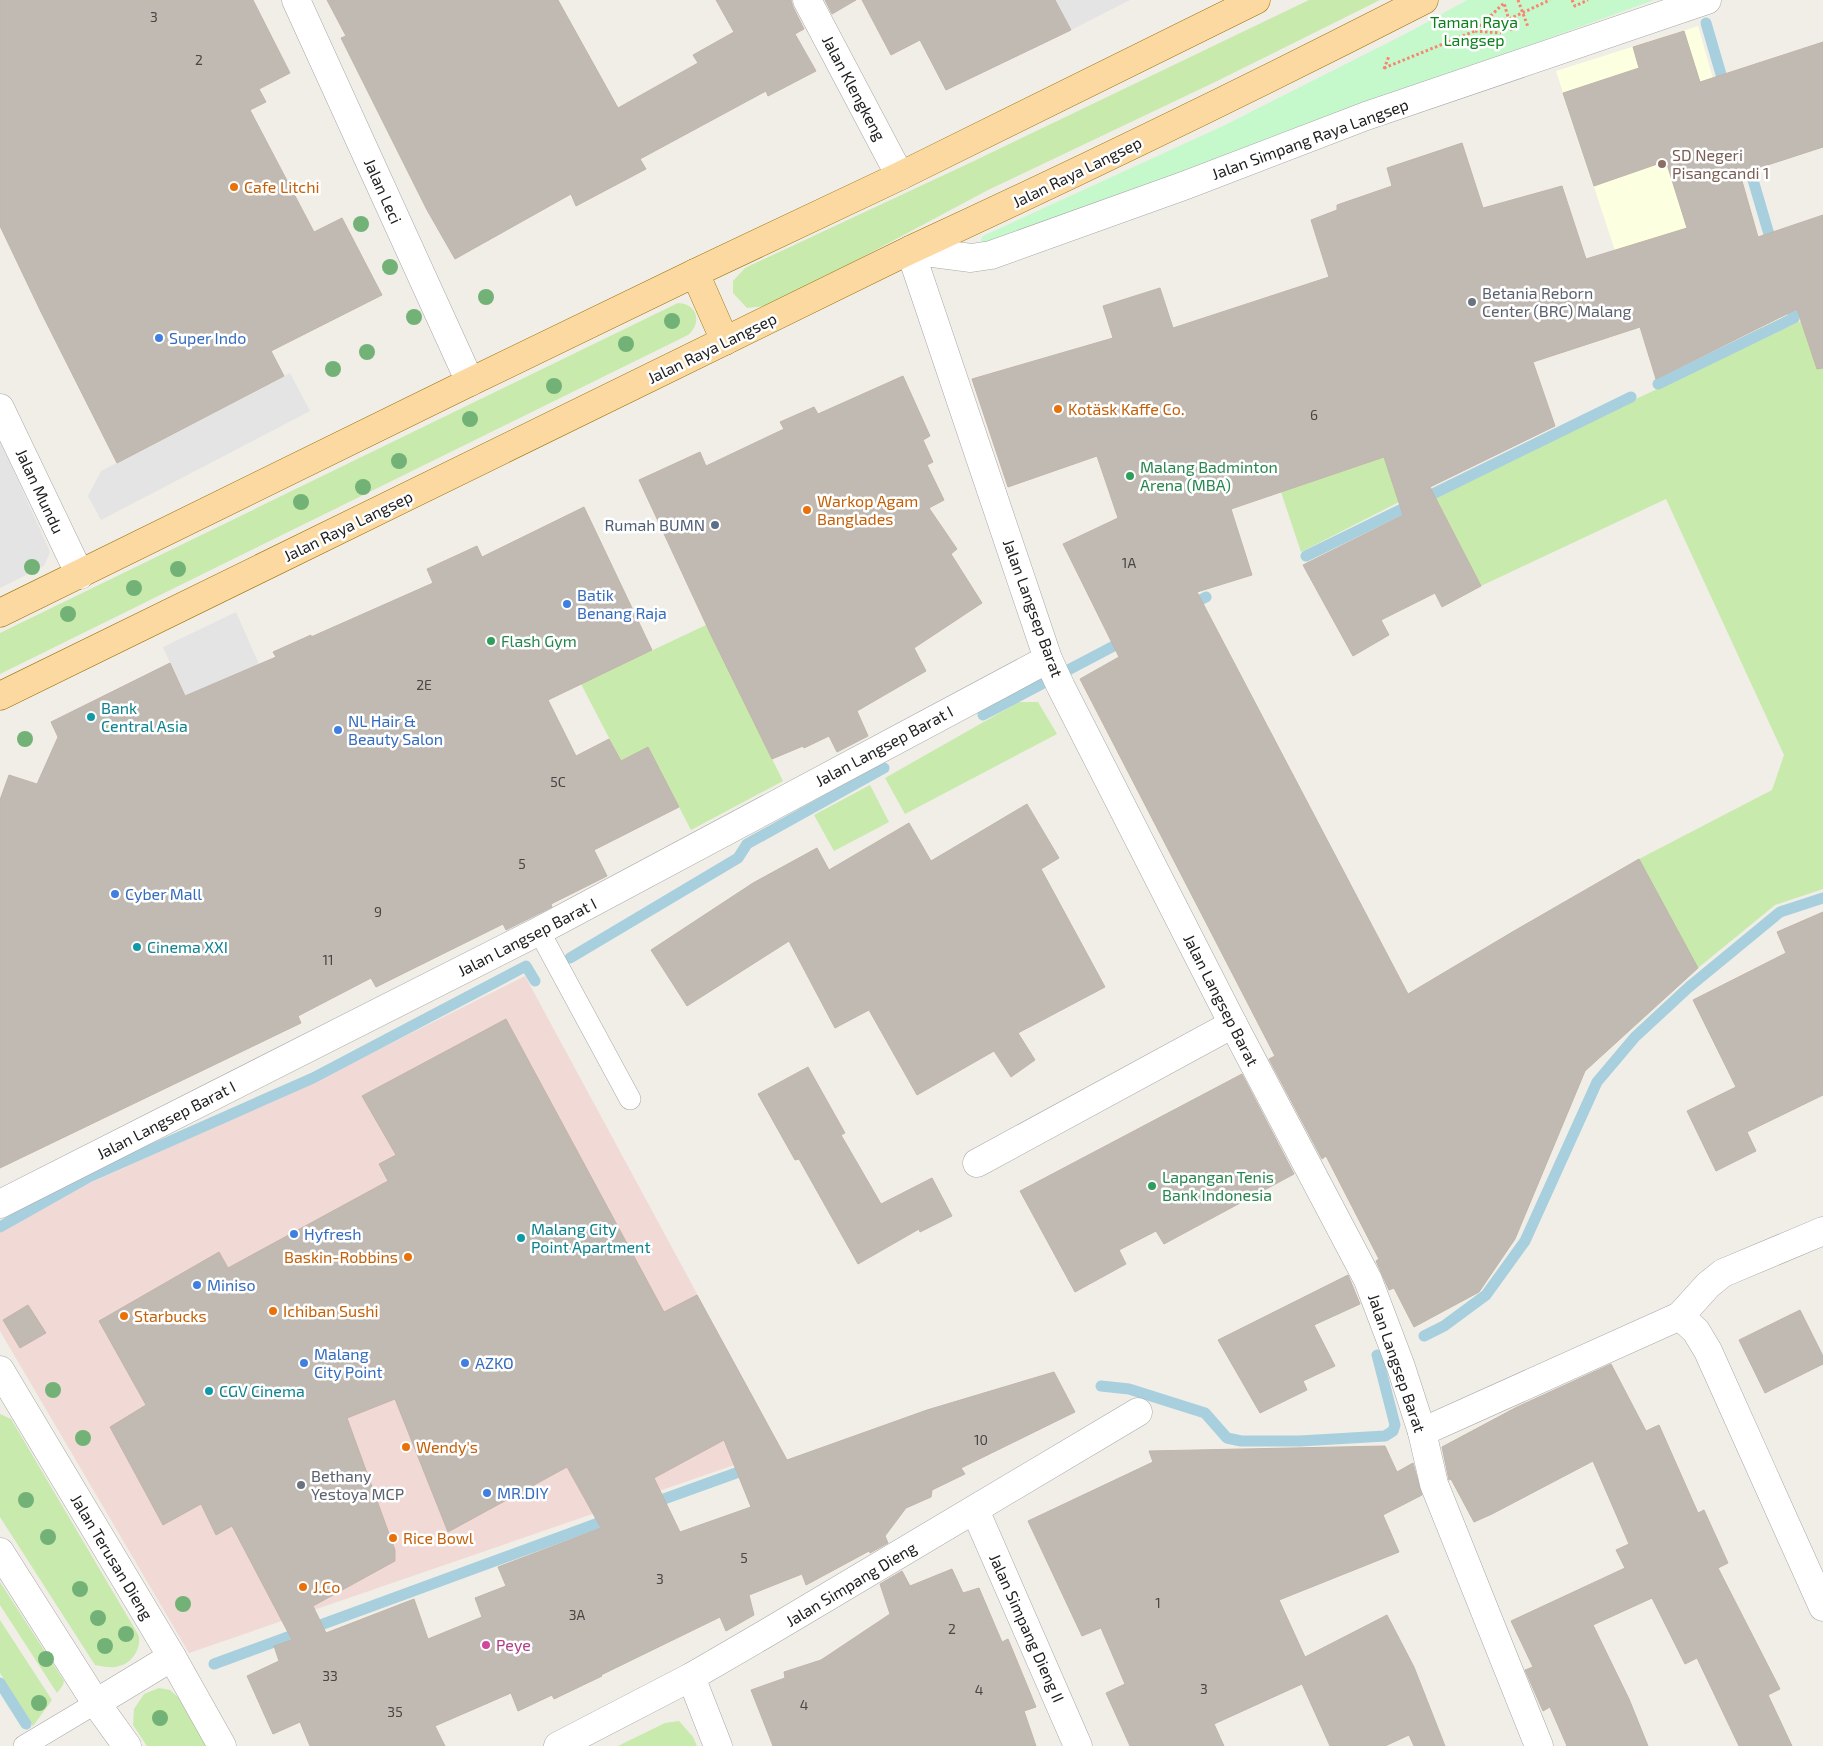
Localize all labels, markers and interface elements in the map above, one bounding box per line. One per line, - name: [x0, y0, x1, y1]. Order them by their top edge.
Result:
- house number: 3: [150, 8, 158, 25]
- park label: Taman Raya Langsep: [1430, 12, 1518, 49]
- street label: Jalan Klengkeng: [819, 32, 890, 144]
- house number: 2: [195, 51, 203, 68]
- street label: Jalan Simpang Raya Langsep: [1209, 94, 1411, 183]
- street label: Jalan Raya Langsep: [1009, 132, 1144, 211]
- place label: SD Negeri Pisangcandi 1: [1672, 145, 1769, 182]
- street label: Jalan Leci: [361, 155, 406, 226]
- marker: SD Negeri Pisangcandi 1: [1656, 158, 1668, 170]
- place label: Cafe Litchi: [244, 177, 319, 196]
- marker: Cafe Litchi: [228, 181, 240, 193]
- place label: Betania Reborn Center (BRC) Malang: [1482, 283, 1632, 320]
- marker: Betania Reborn Center (BRC) Malang: [1466, 296, 1478, 308]
- street label: Jalan Raya Langsep: [644, 308, 779, 387]
- place label: Super Indo: [169, 328, 246, 347]
- marker: Super Indo: [153, 332, 165, 344]
- place label: Kotäsk Kaffe Co.: [1068, 399, 1184, 418]
- marker: Kotäsk Kaffe Co.: [1052, 403, 1064, 415]
- house number: 6: [1310, 406, 1318, 423]
- street label: Jalan Mundu: [13, 445, 68, 536]
- place label: Malang Badminton Arena (MBA): [1140, 457, 1278, 494]
- marker: Malang Badminton Arena (MBA): [1124, 470, 1136, 482]
- street label: Jalan Raya Langsep: [280, 486, 415, 565]
- place label: Warkop Agam Banglades: [817, 491, 918, 528]
- marker: Warkop Agam Banglades: [801, 504, 813, 516]
- place label: Rumah BUMN: [604, 515, 705, 534]
- marker: Rumah BUMN: [709, 519, 721, 531]
- street label: Jalan Langsep Barat: [1000, 536, 1067, 679]
- house number: 1A: [1122, 554, 1136, 571]
- place label: Batik Benang Raja: [577, 585, 667, 623]
- marker: Batik Benang Raja: [561, 598, 573, 610]
- place label: Flash Gym: [501, 631, 577, 650]
- marker: Flash Gym: [485, 635, 497, 647]
- house number: 2E: [416, 676, 432, 693]
- place label: Bank Central Asia: [101, 698, 188, 735]
- street label: Jalan Langsep Barat I: [812, 701, 956, 790]
- marker: Bank Central Asia: [85, 711, 97, 723]
- place label: NL Hair & Beauty Salon: [348, 711, 443, 748]
- marker: NL Hair & Beauty Salon: [332, 724, 344, 736]
- house number: 5C: [550, 773, 566, 790]
- house number: 5: [518, 855, 526, 872]
- place label: Cyber Mall: [125, 884, 202, 903]
- marker: Cyber Mall: [109, 888, 121, 900]
- street label: Jalan Langsep Barat I: [454, 893, 599, 980]
- house number: 9: [374, 903, 382, 920]
- street label: Jalan Langsep Barat: [1180, 931, 1263, 1069]
- place label: Cinema XXI: [147, 937, 228, 956]
- marker: Cinema XXI: [131, 941, 143, 953]
- house number: 11: [322, 951, 334, 968]
- street label: Jalan Langsep Barat I: [93, 1076, 238, 1163]
- place label: Lapangan Tenis Bank Indonesia: [1162, 1167, 1274, 1204]
- marker: Lapangan Tenis Bank Indonesia: [1146, 1180, 1158, 1192]
- place label: Malang City Point Apartment: [531, 1219, 651, 1256]
- place label: Hyfresh: [304, 1224, 361, 1243]
- marker: Hyfresh: [288, 1228, 300, 1240]
- marker: Malang City Point Apartment: [515, 1232, 527, 1244]
- place label: Baskin-Robbins: [284, 1247, 398, 1266]
- marker: Baskin-Robbins: [402, 1251, 414, 1263]
- place label: Miniso: [207, 1275, 255, 1294]
- marker: Miniso: [191, 1279, 203, 1291]
- street label: Jalan Langsep Barat: [1365, 1291, 1430, 1435]
- place label: Ichiban Sushi: [283, 1301, 379, 1320]
- marker: Ichiban Sushi: [267, 1305, 279, 1317]
- place label: Starbucks: [134, 1306, 207, 1325]
- marker: Starbucks: [118, 1310, 130, 1322]
- place label: Malang City Point: [314, 1344, 383, 1381]
- place label: AZKO: [475, 1353, 514, 1372]
- marker: Malang City Point: [298, 1357, 310, 1369]
- marker: AZKO: [459, 1357, 471, 1369]
- place label: CGV Cinema: [219, 1381, 305, 1400]
- marker: CGV Cinema: [203, 1385, 215, 1397]
- house number: 10: [974, 1431, 988, 1448]
- place label: Wendy's: [416, 1437, 478, 1456]
- marker: Wendy's: [400, 1441, 412, 1453]
- place label: Bethany Yestoya MCP: [311, 1466, 404, 1503]
- marker: Bethany Yestoya MCP: [295, 1479, 307, 1491]
- place label: MR.DIY: [497, 1483, 549, 1502]
- marker: MR.DIY: [481, 1487, 493, 1499]
- street label: Jalan Terusan Dieng: [67, 1491, 157, 1623]
- place label: Rice Bowl: [403, 1528, 474, 1547]
- marker: Rice Bowl: [387, 1532, 399, 1544]
- street label: Jalan Simpang Dieng: [782, 1537, 919, 1630]
- house number: 5: [740, 1549, 748, 1566]
- street label: Jalan Simpang Dieng II: [986, 1550, 1069, 1705]
- house number: 3: [656, 1570, 664, 1587]
- place label: J.Co: [313, 1577, 340, 1596]
- marker: J.Co: [297, 1581, 309, 1593]
- house number: 1: [1155, 1594, 1161, 1611]
- house number: 3A: [569, 1606, 586, 1623]
- house number: 2: [948, 1620, 956, 1637]
- place label: Peye: [496, 1635, 531, 1654]
- marker: Peye: [480, 1639, 492, 1651]
- house number: 33: [322, 1667, 338, 1684]
- house number: 3: [1200, 1680, 1208, 1697]
- house number: 4: [975, 1681, 983, 1698]
- house number: 4: [800, 1696, 808, 1713]
- house number: 35: [387, 1703, 403, 1720]

